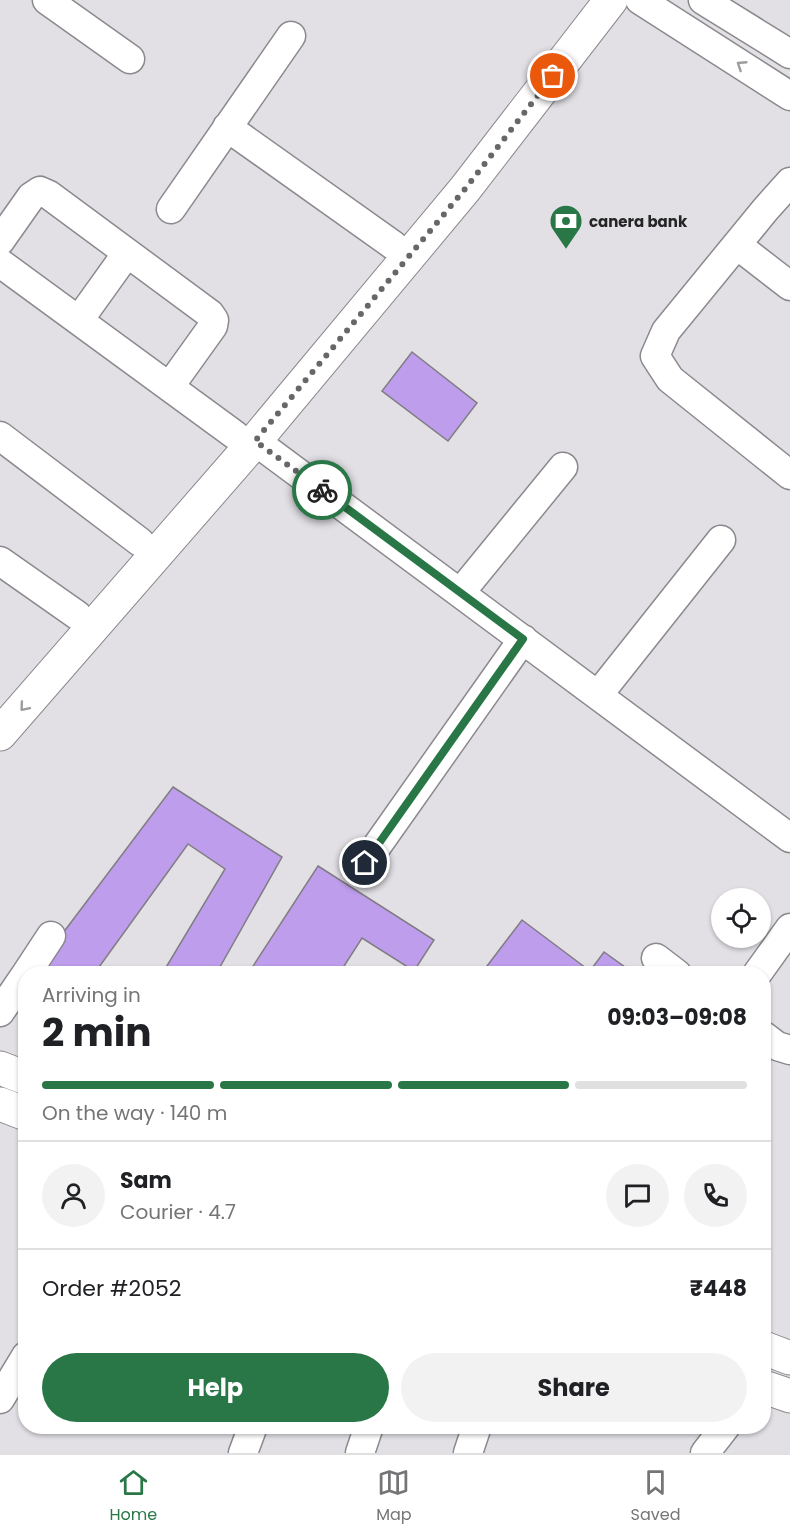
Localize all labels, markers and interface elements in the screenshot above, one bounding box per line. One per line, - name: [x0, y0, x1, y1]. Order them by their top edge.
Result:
- pin: [527, 50, 578, 101]
- icon: bag: [536, 59, 569, 92]
- one-way arrow: [737, 60, 747, 72]
- bank icon: canera bank: [548, 203, 584, 250]
- place label: canera bank: [589, 211, 688, 232]
- courier: [292, 460, 352, 520]
- icon: bike: [306, 474, 339, 507]
- one-way arrow: [20, 700, 31, 711]
- pin: [339, 837, 390, 888]
- icon: home: [348, 846, 381, 879]
- map controls: [711, 888, 771, 948]
- button: locate: [711, 888, 771, 948]
- text: Arriving in: [42, 981, 141, 1009]
- text: 09:03–09:08: [607, 1002, 747, 1033]
- text: 2 min: [42, 1005, 152, 1060]
- text: On the way · 140 m: [42, 1099, 227, 1127]
- button: person: [42, 1164, 105, 1227]
- button: chat: [606, 1164, 669, 1227]
- button: phone: [684, 1164, 747, 1227]
- text: Sam: [120, 1165, 172, 1196]
- text: Courier · 4.7: [120, 1198, 236, 1226]
- text: Order #2052: [42, 1273, 182, 1304]
- text: ₹448: [690, 1273, 747, 1304]
- button: Help: [42, 1353, 389, 1422]
- button: Share: [401, 1353, 747, 1422]
- tab: Home: [109, 1466, 157, 1527]
- tab: Map: [376, 1466, 412, 1527]
- tab: Saved: [631, 1466, 680, 1527]

